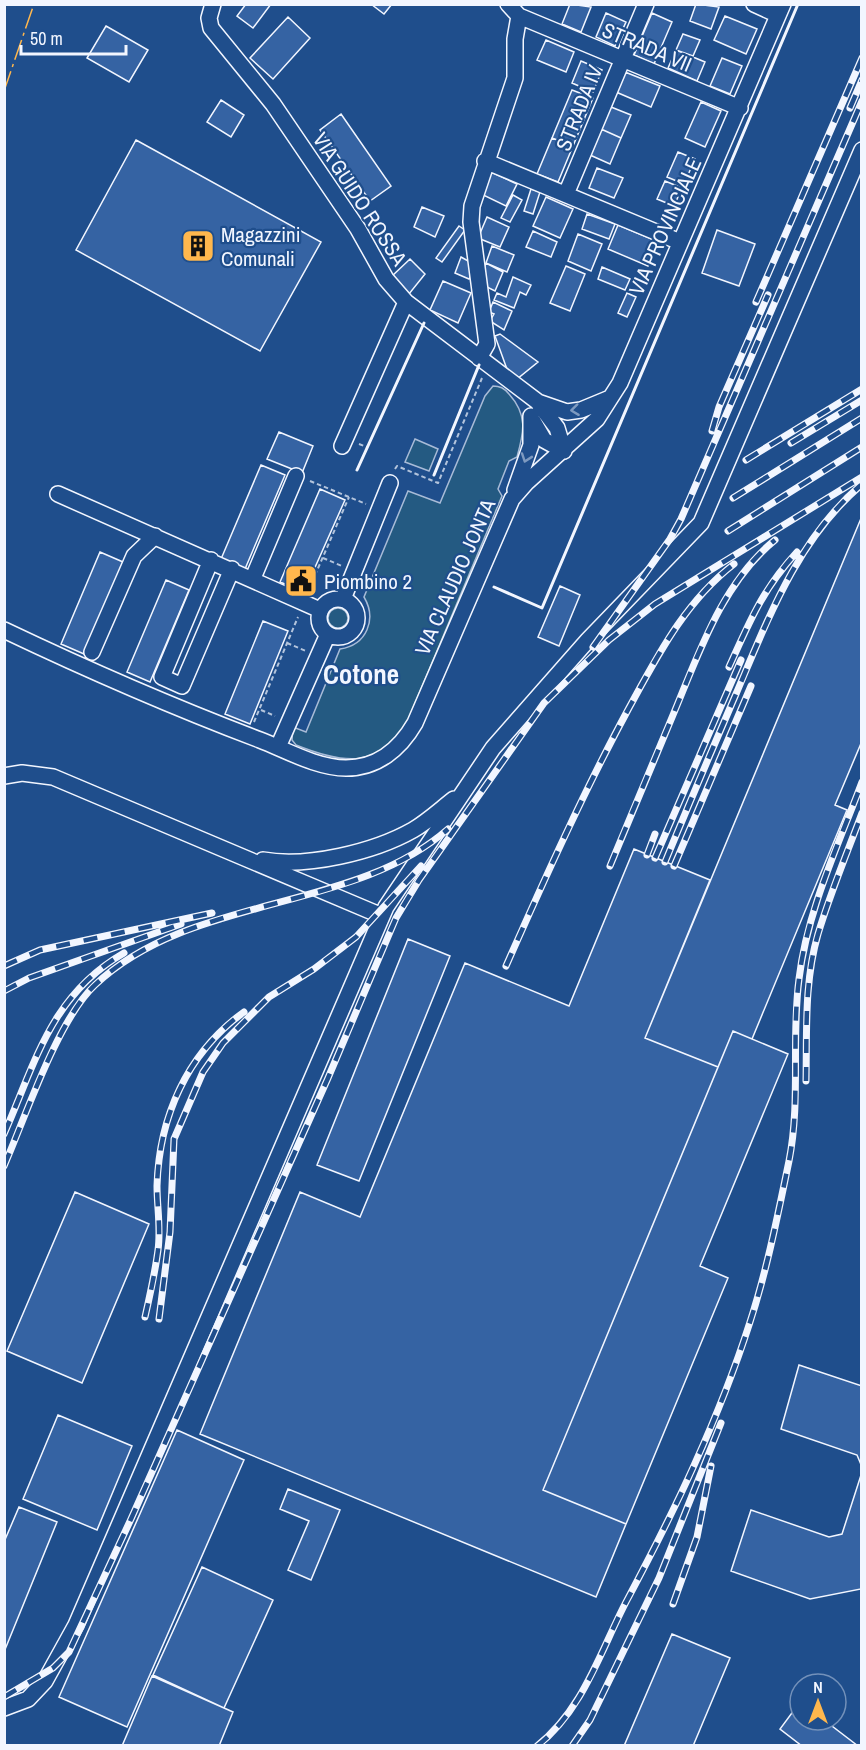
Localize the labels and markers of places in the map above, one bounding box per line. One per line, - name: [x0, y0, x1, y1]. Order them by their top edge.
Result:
- place label: Magazzini Comunali: [221, 220, 300, 273]
- building icon: Magazzini Comunali: [180, 228, 216, 264]
- public building icon: Piombino 2: [283, 563, 319, 599]
- place label: Piombino 2: [324, 567, 412, 596]

